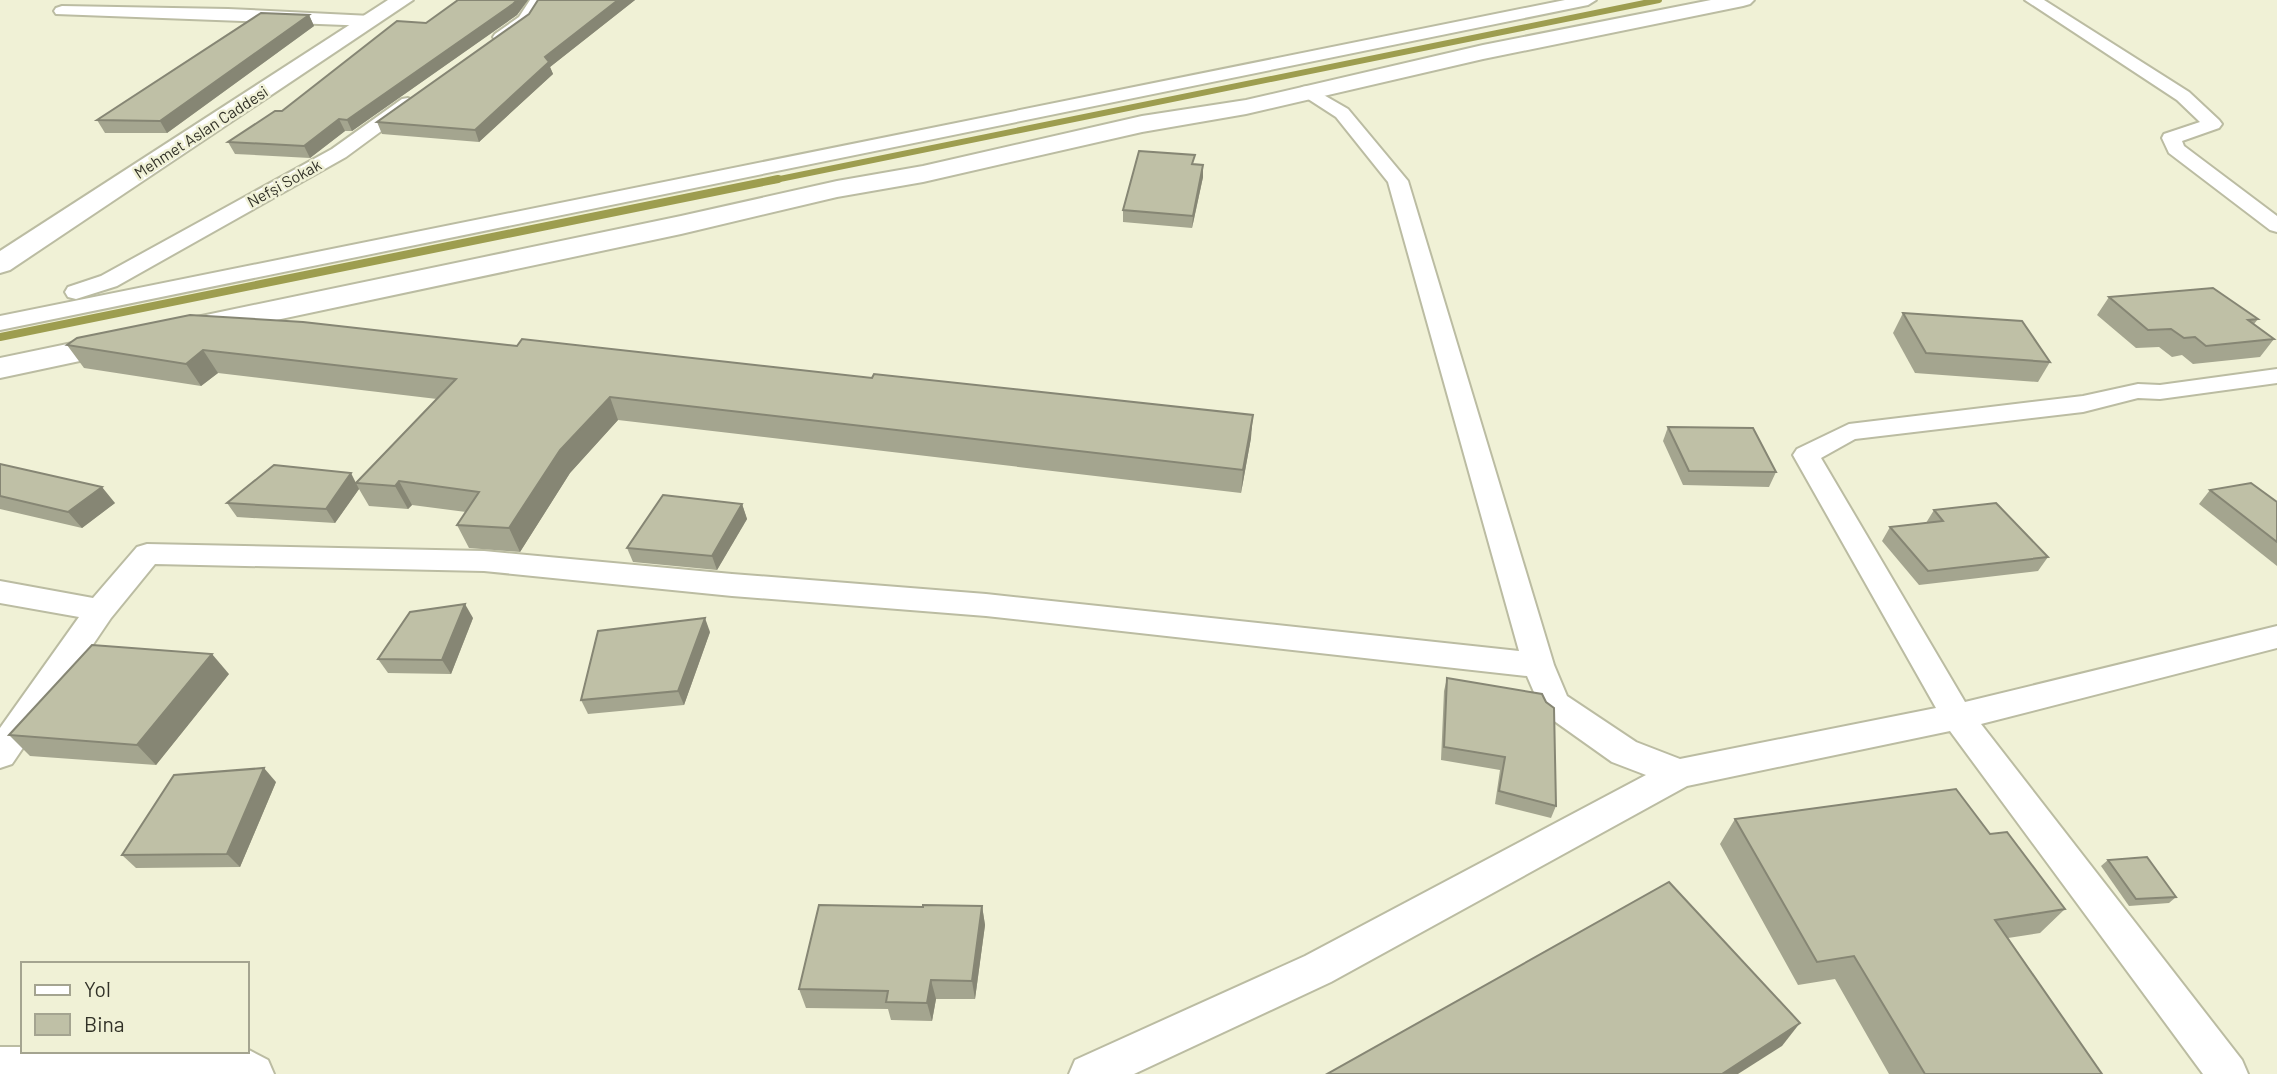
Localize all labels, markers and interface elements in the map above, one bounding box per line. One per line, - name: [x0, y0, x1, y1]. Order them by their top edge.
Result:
- street label: Mehmet Aslan Caddesi: [130, 81, 271, 182]
- street label: Nefşi Sokak: [243, 154, 324, 211]
- legend: [21, 962, 248, 1053]
- text: Yol: [84, 976, 111, 1001]
- text: Bina: [84, 1011, 125, 1036]

